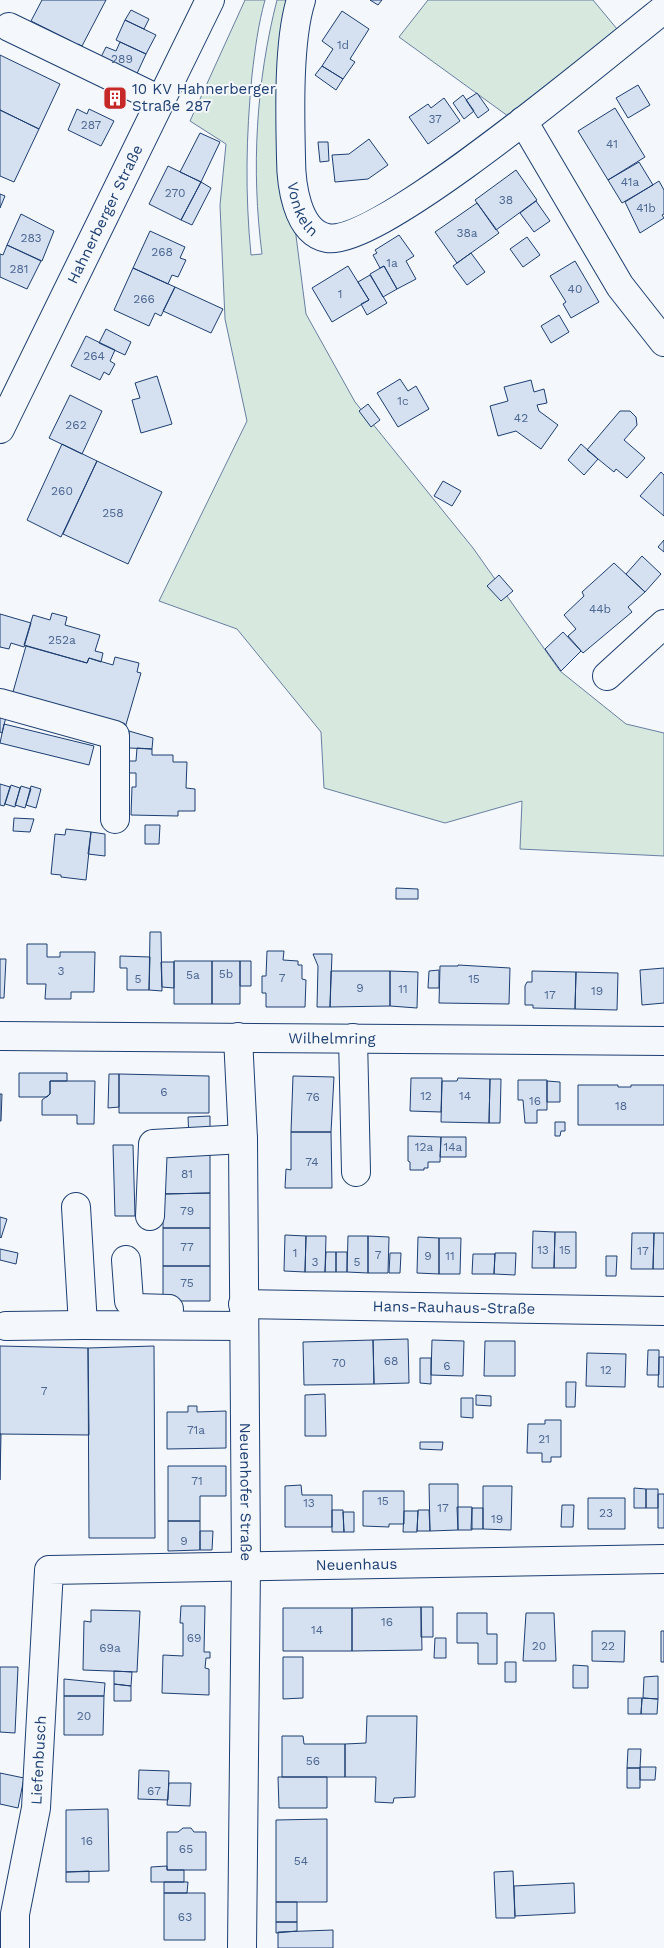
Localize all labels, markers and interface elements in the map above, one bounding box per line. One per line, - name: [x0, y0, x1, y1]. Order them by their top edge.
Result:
- house number: 1d: [337, 38, 349, 52]
- house number: 289: [111, 52, 133, 66]
- place label: 10 KV Hahnerberger Straße 287: [132, 80, 276, 115]
- building icon: 10 KV Hahnerberger Straße 287: [102, 85, 128, 111]
- house number: 37: [428, 112, 442, 126]
- house number: 287: [81, 118, 102, 132]
- house number: 41: [606, 137, 618, 151]
- street label: Hahnerberger Straße: [63, 142, 147, 287]
- house number: 41a: [621, 175, 640, 189]
- street label: Vonkeln: [284, 181, 322, 240]
- house number: 270: [165, 186, 185, 200]
- house number: 38: [499, 193, 513, 207]
- house number: 41b: [636, 201, 656, 215]
- house number: 38a: [456, 226, 478, 240]
- house number: 283: [20, 231, 42, 245]
- house number: 268: [151, 245, 173, 259]
- house number: 1a: [386, 256, 398, 270]
- house number: 281: [9, 262, 29, 276]
- house number: 40: [568, 282, 582, 296]
- house number: 1: [338, 287, 342, 301]
- house number: 266: [133, 292, 155, 306]
- house number: 264: [83, 349, 105, 363]
- house number: 1c: [397, 394, 409, 408]
- house number: 42: [514, 411, 528, 425]
- house number: 262: [65, 418, 87, 432]
- house number: 260: [51, 484, 73, 498]
- house number: 258: [102, 506, 124, 520]
- house number: 44b: [589, 602, 611, 616]
- house number: 252a: [48, 633, 76, 647]
- house number: 3: [58, 964, 65, 978]
- house number: 5b: [219, 967, 233, 981]
- house number: 5a: [186, 968, 200, 982]
- house number: 7: [279, 971, 286, 985]
- house number: 5: [135, 972, 142, 986]
- house number: 15: [468, 972, 480, 986]
- house number: 9: [356, 981, 364, 995]
- house number: 11: [398, 982, 408, 996]
- house number: 19: [591, 984, 603, 998]
- house number: 17: [544, 988, 556, 1002]
- street label: Wilhelmring: [288, 1029, 376, 1048]
- house number: 6: [160, 1085, 168, 1099]
- house number: 12: [420, 1089, 432, 1103]
- house number: 14: [459, 1089, 471, 1103]
- house number: 76: [306, 1090, 320, 1104]
- house number: 16: [529, 1094, 541, 1108]
- house number: 18: [615, 1099, 627, 1113]
- house number: 12a: [415, 1140, 433, 1154]
- house number: 14a: [444, 1140, 463, 1154]
- house number: 74: [305, 1155, 319, 1169]
- house number: 81: [181, 1167, 193, 1181]
- house number: 79: [180, 1204, 194, 1218]
- house number: 77: [180, 1240, 194, 1254]
- house number: 13: [537, 1243, 549, 1257]
- house number: 15: [559, 1243, 571, 1257]
- house number: 17: [637, 1244, 649, 1258]
- house number: 1: [293, 1246, 297, 1260]
- house number: 7: [375, 1248, 382, 1262]
- house number: 9: [424, 1249, 432, 1263]
- house number: 11: [445, 1249, 455, 1263]
- house number: 3: [312, 1255, 319, 1269]
- house number: 5: [354, 1255, 361, 1269]
- house number: 75: [180, 1276, 194, 1290]
- street label: Hans-Rauhaus-Straße: [373, 1297, 535, 1318]
- house number: 68: [384, 1354, 398, 1368]
- house number: 70: [332, 1356, 346, 1370]
- house number: 6: [443, 1359, 451, 1373]
- house number: 12: [600, 1363, 612, 1377]
- house number: 7: [41, 1384, 48, 1398]
- house number: 71a: [187, 1423, 205, 1437]
- street label: Neuenhofer Straße: [236, 1423, 255, 1561]
- house number: 21: [538, 1432, 550, 1446]
- house number: 71: [191, 1474, 203, 1488]
- house number: 15: [377, 1494, 389, 1508]
- house number: 13: [303, 1496, 315, 1510]
- house number: 17: [437, 1501, 449, 1515]
- house number: 23: [599, 1506, 613, 1520]
- house number: 19: [491, 1512, 503, 1526]
- house number: 9: [180, 1534, 188, 1548]
- street label: Neuenhaus: [316, 1555, 398, 1574]
- house number: 16: [381, 1615, 393, 1629]
- house number: 14: [311, 1623, 323, 1637]
- house number: 69: [187, 1631, 201, 1645]
- house number: 20: [532, 1639, 546, 1653]
- house number: 22: [601, 1639, 615, 1653]
- house number: 69a: [99, 1641, 121, 1655]
- house number: 20: [77, 1709, 91, 1723]
- street label: Liefenbusch: [27, 1715, 50, 1805]
- house number: 56: [306, 1754, 320, 1768]
- house number: 67: [147, 1784, 161, 1798]
- house number: 16: [81, 1834, 93, 1848]
- house number: 65: [179, 1842, 193, 1856]
- house number: 54: [294, 1854, 308, 1868]
- house number: 63: [178, 1910, 192, 1924]

